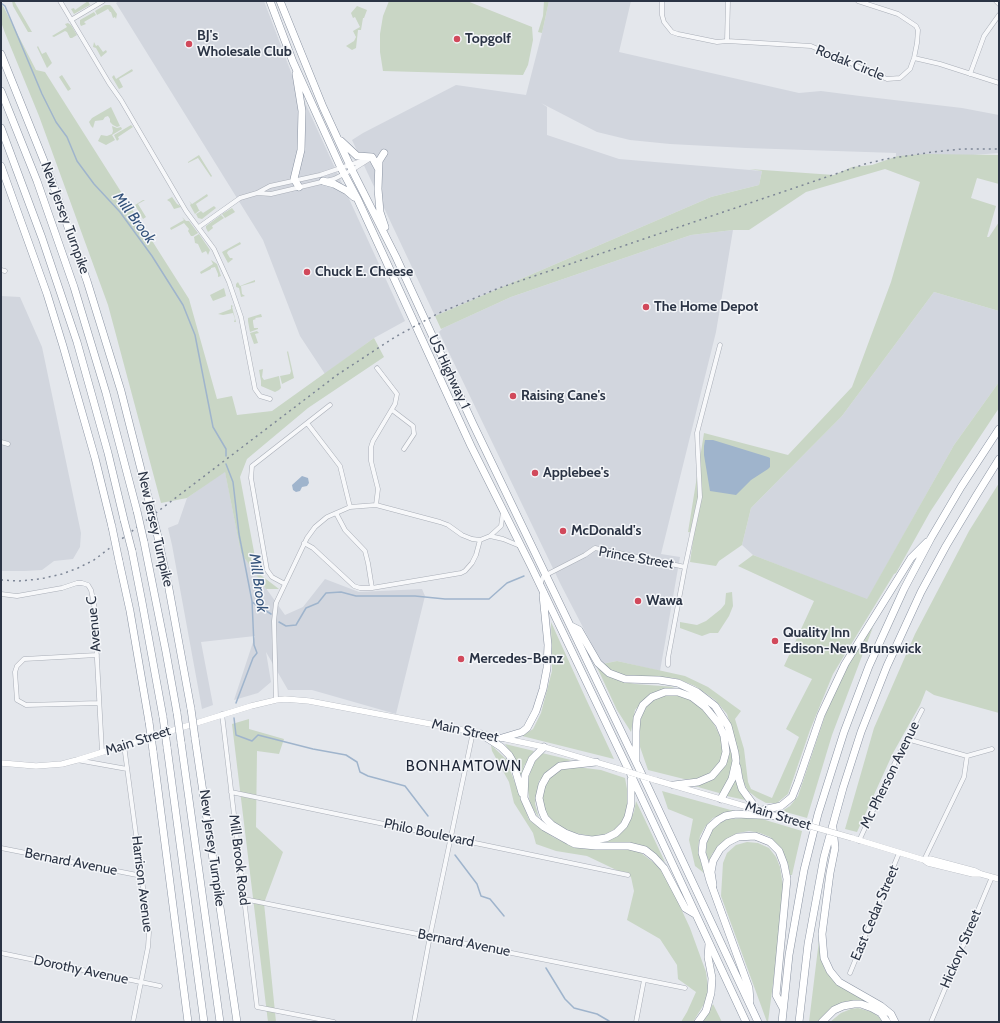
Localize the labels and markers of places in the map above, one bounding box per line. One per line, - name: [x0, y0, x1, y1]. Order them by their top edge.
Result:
- place label: BJ's Wholesale Club: [197, 28, 292, 60]
- place label: Topgolf: [465, 31, 511, 47]
- marker: Topgolf: [452, 34, 462, 44]
- marker: BJ's Wholesale Club: [184, 39, 194, 49]
- place label: Chuck E. Cheese: [315, 264, 413, 280]
- marker: Chuck E. Cheese: [302, 267, 312, 277]
- place label: The Home Depot: [654, 299, 758, 315]
- marker: The Home Depot: [641, 302, 651, 312]
- place label: Raising Cane's: [521, 388, 606, 404]
- marker: Raising Cane's: [508, 391, 518, 401]
- place label: Applebee's: [543, 465, 609, 481]
- marker: Applebee's: [530, 468, 540, 478]
- place label: McDonald's: [571, 523, 641, 539]
- marker: McDonald's: [558, 526, 568, 536]
- place label: Wawa: [646, 593, 683, 609]
- marker: Wawa: [633, 596, 643, 606]
- place label: Quality Inn Edison-New Brunswick: [783, 625, 921, 658]
- marker: Quality Inn Edison-New Brunswick: [770, 636, 780, 646]
- place label: Mercedes-Benz: [469, 651, 563, 667]
- marker: Mercedes-Benz: [456, 654, 466, 664]

